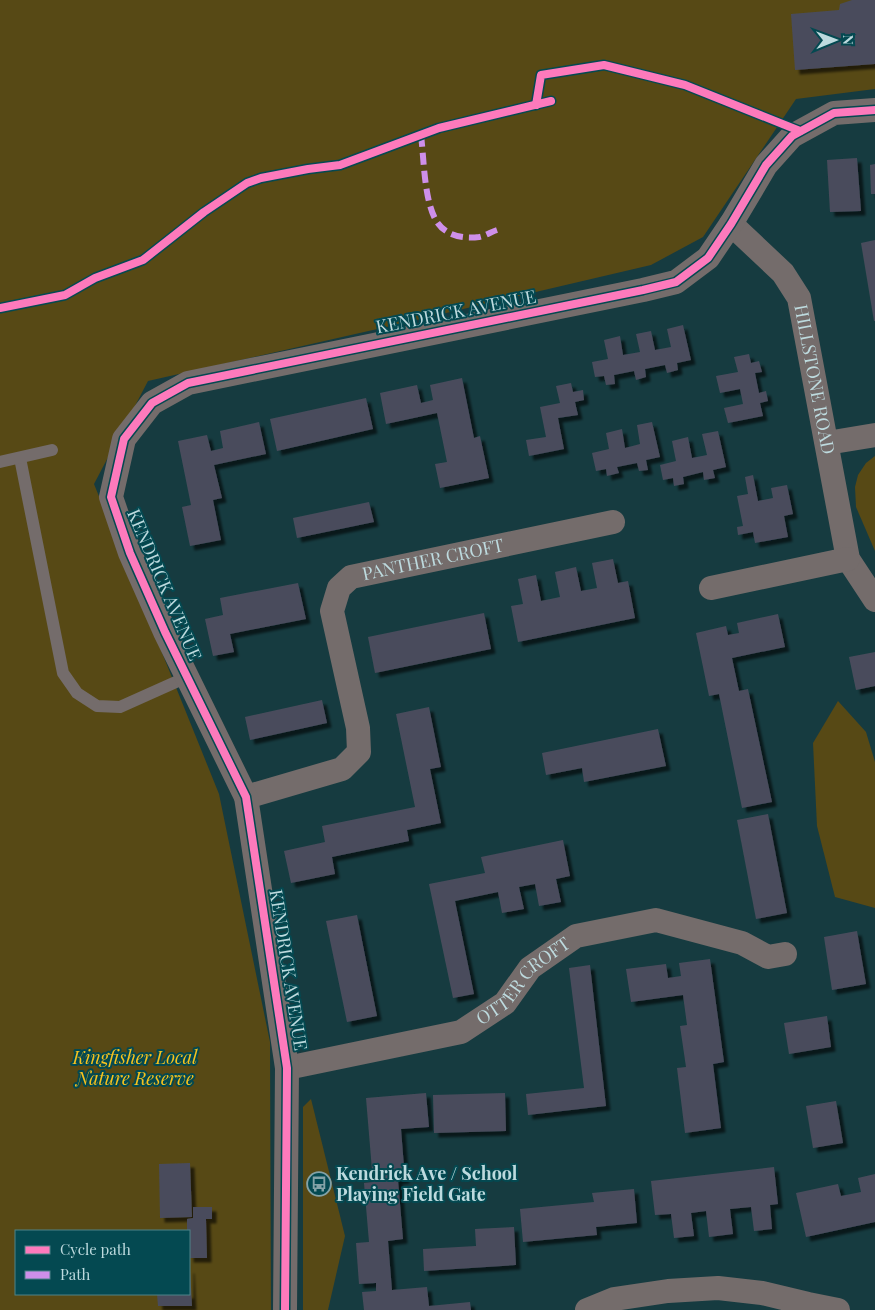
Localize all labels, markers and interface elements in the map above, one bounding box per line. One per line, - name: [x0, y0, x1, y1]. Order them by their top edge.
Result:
- north arrow: [810, 15, 860, 65]
- text: N: [839, 35, 858, 45]
- street label: KENDRICK AVENUE: [374, 284, 538, 338]
- street label: HILLSTONE ROAD: [789, 302, 841, 456]
- street label: KENDRICK AVENUE: [122, 505, 208, 664]
- street label: PANTHER CROFT: [360, 532, 506, 585]
- street label: KENDRICK AVENUE: [264, 888, 314, 1052]
- street label: OTTER CROFT: [471, 931, 574, 1030]
- park label: Kingfisher Local Nature Reserve: [72, 1045, 198, 1090]
- place label: Kendrick Ave / School Playing Field Gate: [336, 1161, 518, 1206]
- bus stop icon: Kendrick Ave / School Playing Field Gate: [306, 1171, 332, 1197]
- legend: [15, 1230, 190, 1295]
- text: Cycle path: [60, 1239, 131, 1259]
- text: Path: [60, 1264, 90, 1284]

